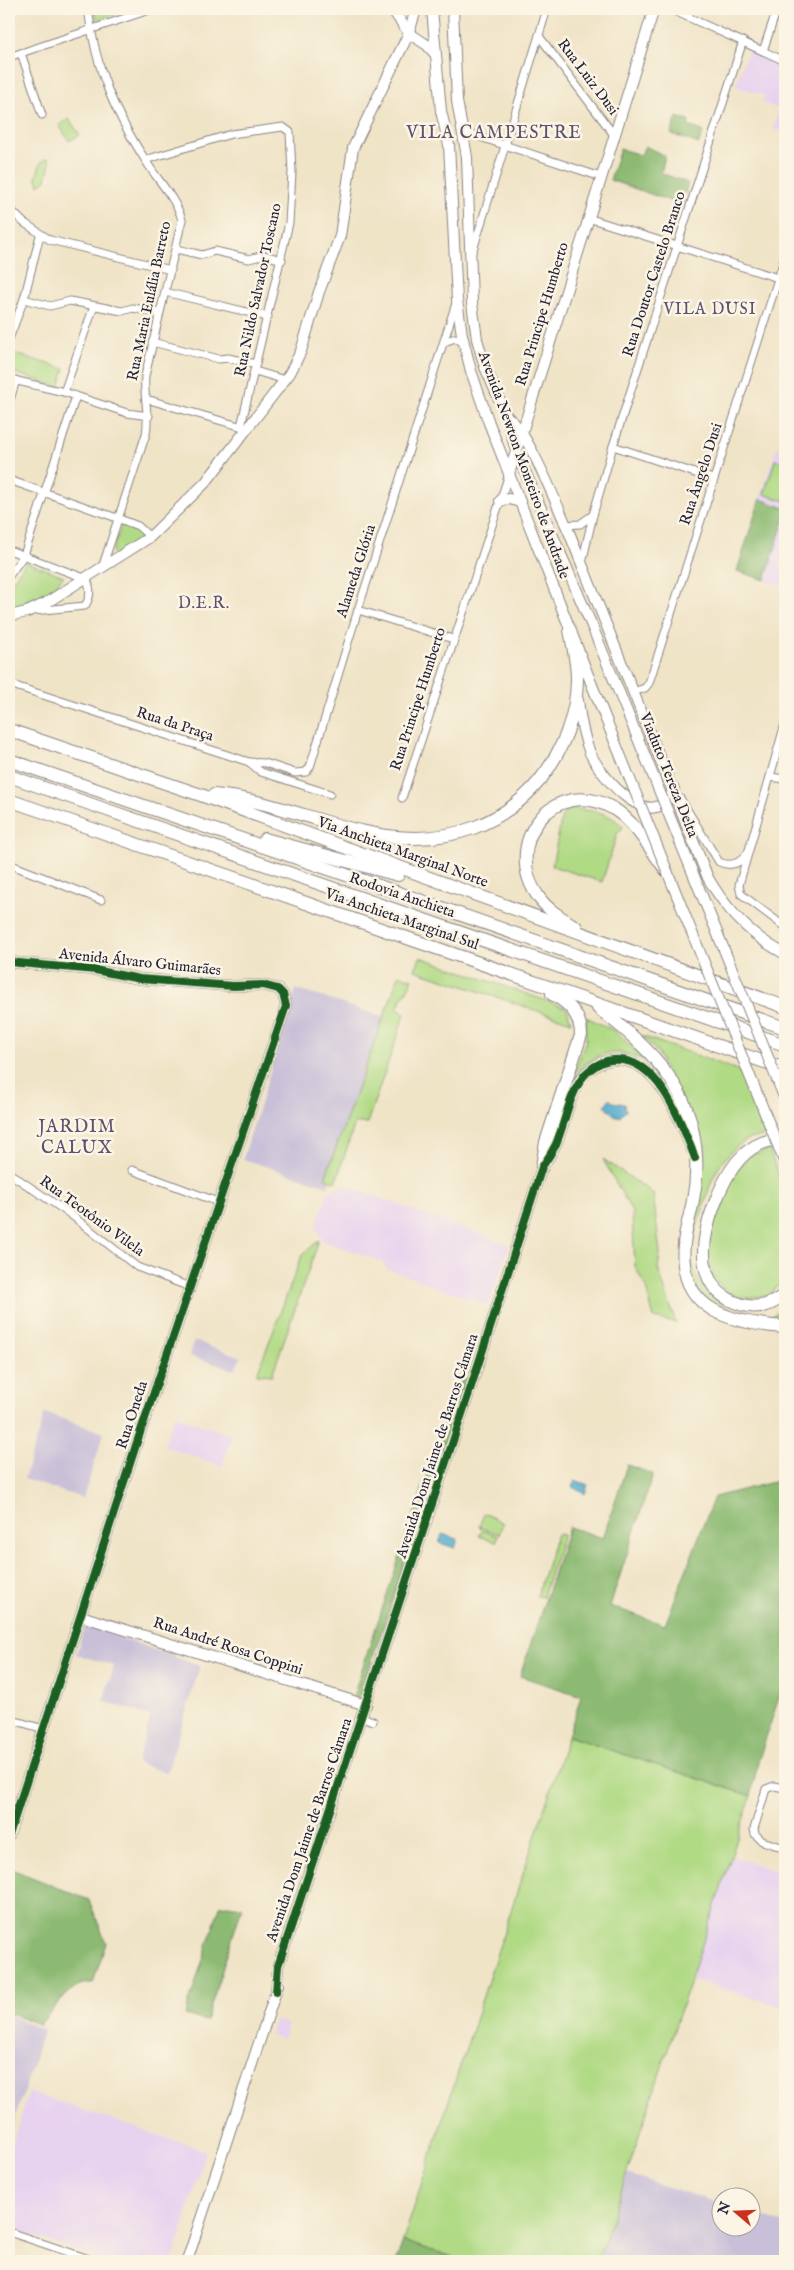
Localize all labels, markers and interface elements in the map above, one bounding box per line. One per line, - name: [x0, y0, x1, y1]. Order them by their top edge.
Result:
- street label: Rua Luiz Dusi: [553, 35, 623, 119]
- district label: VILA CAMPESTRE: [405, 122, 582, 145]
- street label: Rua Doutor Castelo Branco: [618, 189, 690, 359]
- street label: Rua Nildo Salvador Toscano: [230, 201, 286, 379]
- street label: Rua Maria Eulália Barreto: [123, 219, 175, 383]
- street label: Rua Principe Humberto: [511, 240, 573, 388]
- district label: VILA DUSI: [662, 300, 757, 320]
- street label: Avenida Newton Monteiro de Andrade: [474, 348, 574, 581]
- street label: Rua Ângelo Dusi: [676, 420, 726, 528]
- street label: Alameda Glória: [332, 522, 380, 621]
- district label: D.E.R.: [178, 594, 230, 614]
- street label: Rua Principe Humberto: [386, 625, 450, 773]
- street label: Rua da Praça: [134, 703, 217, 746]
- street label: Viaduto Tereza Delta: [635, 709, 703, 841]
- street label: Via Anchieta Marginal Norte: [314, 812, 491, 892]
- street label: Rodovia Anchieta: [347, 868, 458, 922]
- street label: Via Anchieta Marginal Sul: [322, 883, 482, 955]
- street label: Avenida Álvaro Guimarães: [57, 944, 222, 980]
- district label: JARDIM CALUX: [36, 1116, 116, 1160]
- street label: Rua Teotônio Vilela: [36, 1172, 149, 1261]
- street label: Avenida Dom Jaime de Barros Câmara: [391, 1331, 483, 1562]
- street label: Rua Oneda: [112, 1378, 152, 1452]
- street label: Rua André Rosa Coppini: [151, 1613, 305, 1679]
- street label: Avenida Dom Jaime de Barros Câmara: [261, 1715, 356, 1945]
- north arrow: [712, 2188, 762, 2238]
- text: N: [714, 2199, 735, 2218]

